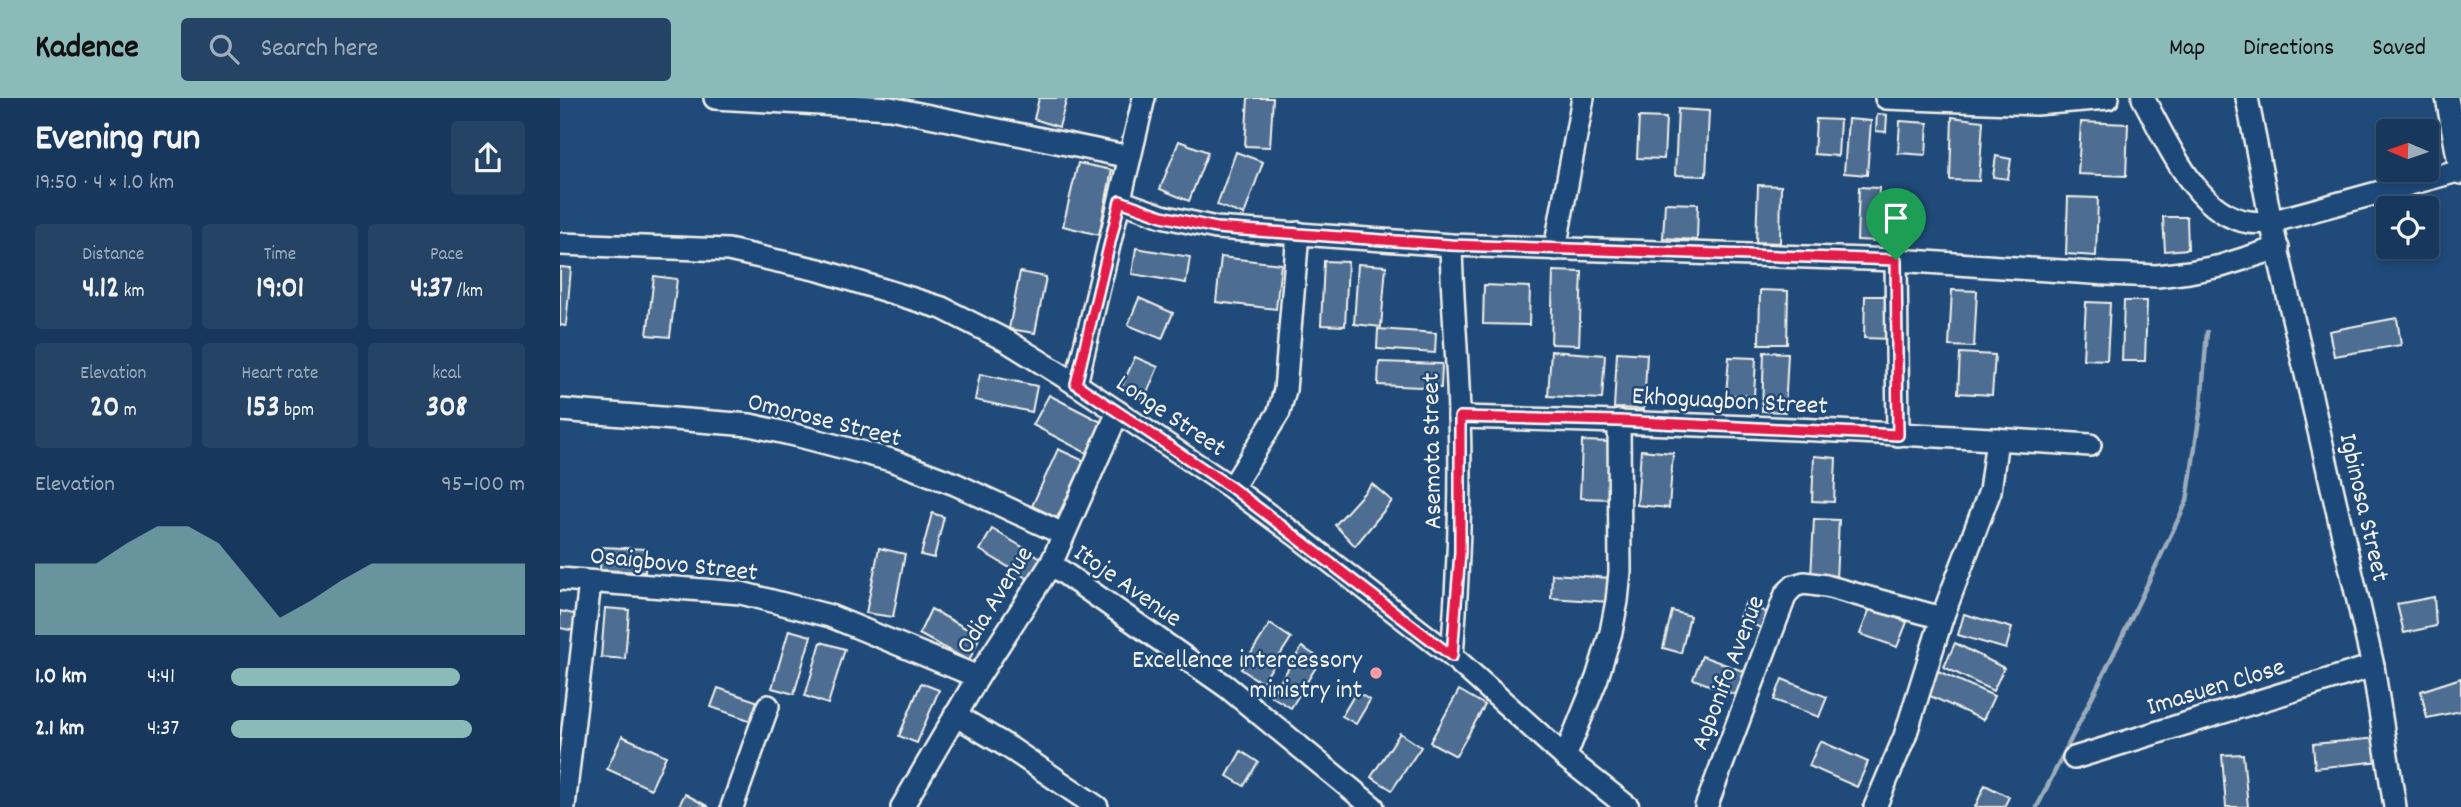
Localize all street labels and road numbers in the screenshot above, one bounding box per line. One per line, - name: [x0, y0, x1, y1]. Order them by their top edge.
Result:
- street label: Longe Street: [1107, 366, 1233, 468]
- street label: Asemota Street: [1414, 372, 1453, 530]
- street label: Ekhoguagbon Street: [1631, 379, 1829, 426]
- street label: Omorose Street: [743, 384, 905, 458]
- street label: Igbinosa Street: [2328, 430, 2398, 586]
- street label: Itoje Avenue: [1065, 536, 1189, 638]
- street label: Osaigbovo Street: [588, 538, 760, 593]
- street label: Odia Avenue: [948, 540, 1044, 662]
- street label: Agbonifo Avenue: [1683, 591, 1776, 756]
- street label: Imasuen Close: [2142, 650, 2290, 727]

